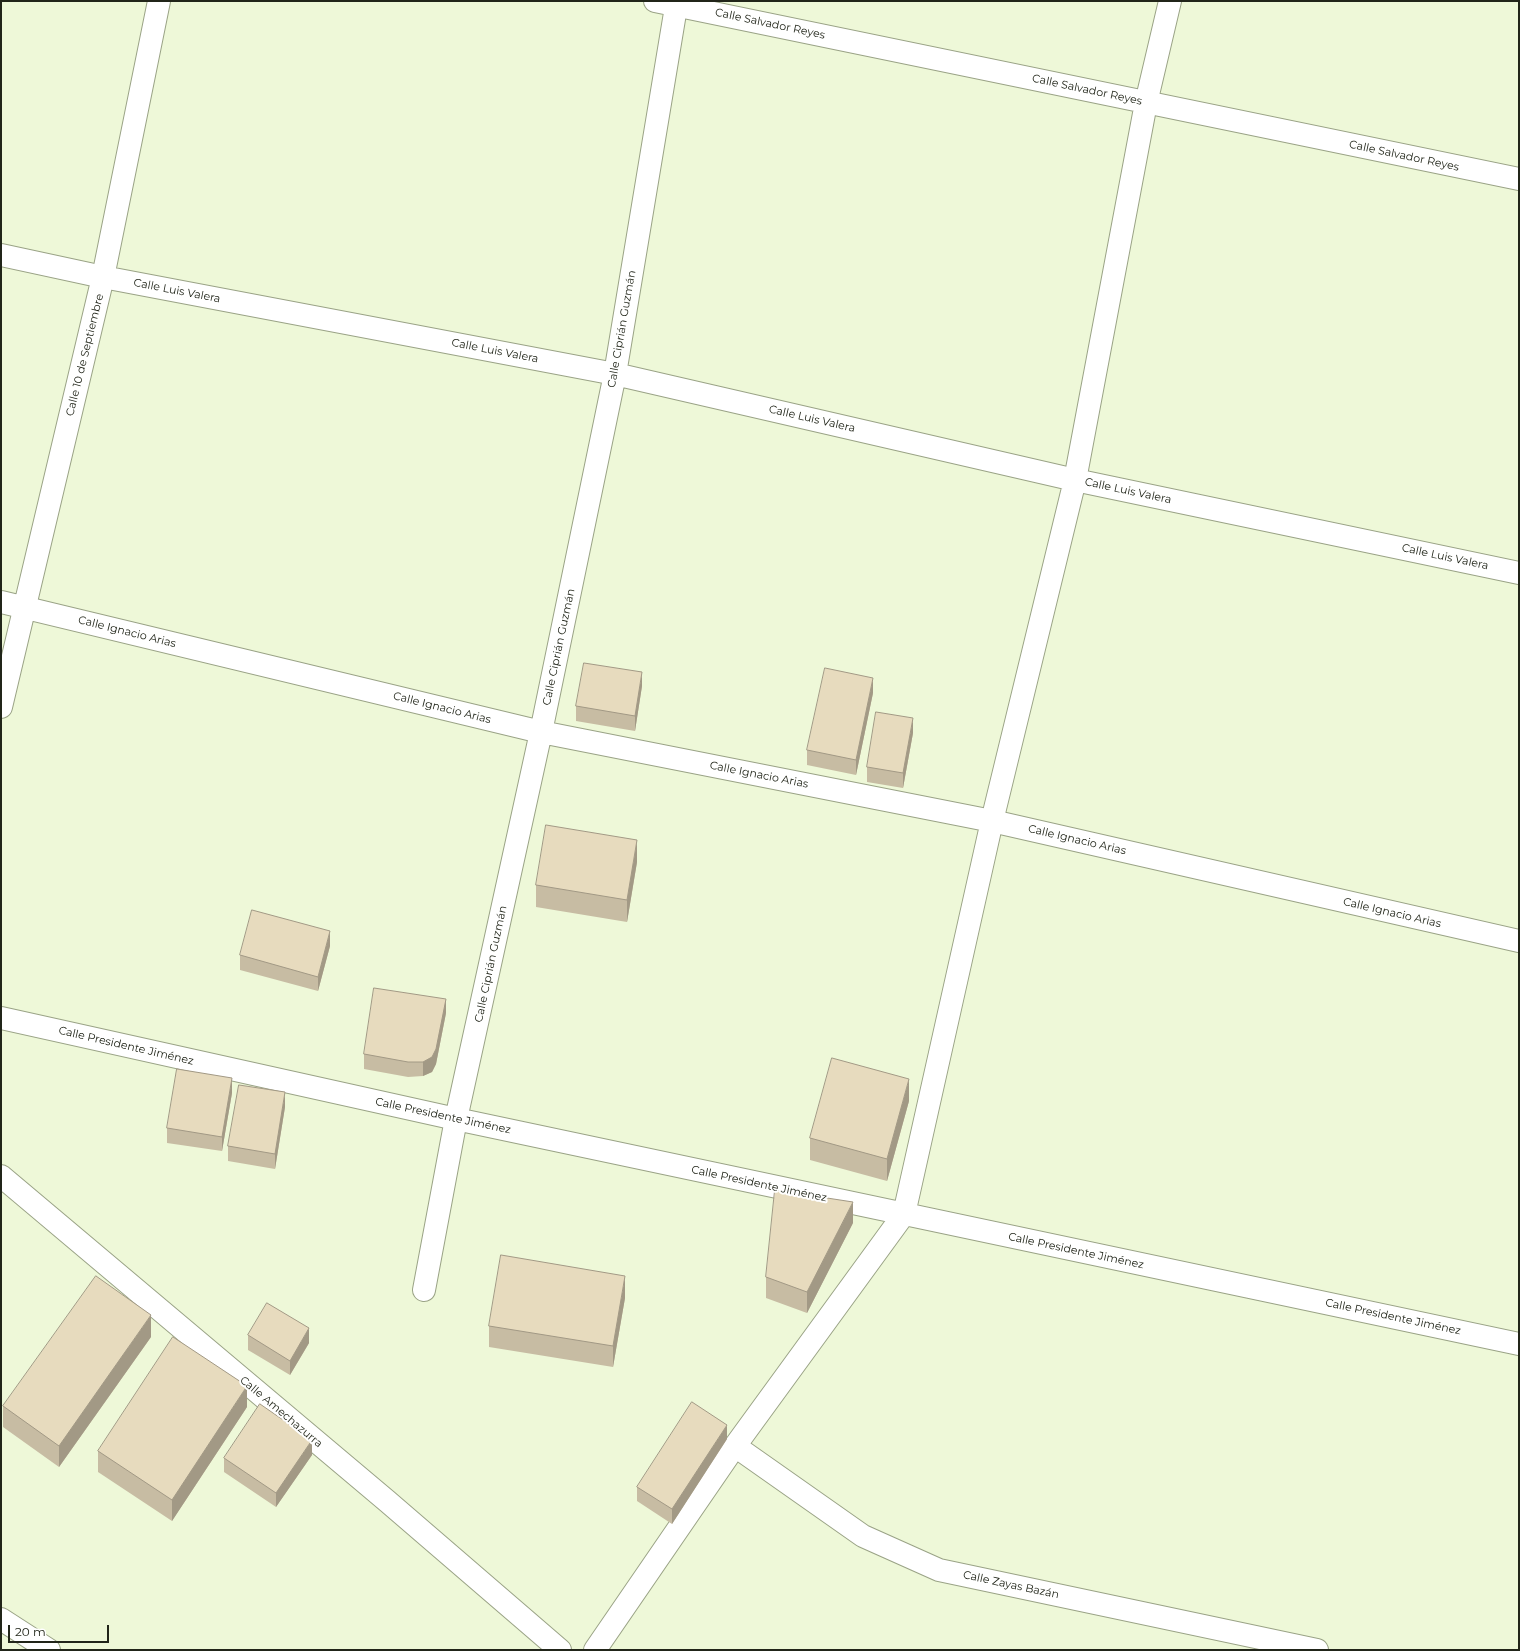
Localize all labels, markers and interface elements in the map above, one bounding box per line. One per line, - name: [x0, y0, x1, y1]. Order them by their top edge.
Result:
- street label: Calle Salvador Reyes: [714, 6, 826, 42]
- street label: Calle Salvador Reyes: [1031, 72, 1143, 108]
- street label: Calle Salvador Reyes: [1348, 138, 1460, 174]
- street label: Calle Ciprián Guzmán: [605, 269, 639, 389]
- street label: Calle Luis Valera: [132, 276, 222, 306]
- street label: Calle 10 de Septiembre: [63, 292, 107, 418]
- street label: Calle Luis Valera: [450, 336, 540, 366]
- street label: Calle Luis Valera: [768, 403, 856, 435]
- street label: Calle Luis Valera: [1083, 475, 1173, 507]
- street label: Calle Luis Valera: [1400, 541, 1490, 573]
- street label: Calle Ciprián Guzmán: [540, 587, 578, 707]
- street label: Calle Ignacio Arias: [77, 613, 177, 651]
- street label: Calle Ignacio Arias: [392, 689, 492, 727]
- street label: Calle Ignacio Arias: [709, 759, 809, 791]
- street label: Calle Ignacio Arias: [1027, 822, 1127, 858]
- street label: Calle Ignacio Arias: [1342, 895, 1442, 931]
- street label: Calle Ciprián Guzmán: [472, 904, 510, 1024]
- street label: Calle Presidente Jiménez: [57, 1024, 195, 1068]
- street label: Calle Presidente Jiménez: [374, 1095, 512, 1137]
- street label: Calle Presidente Jiménez: [690, 1163, 828, 1205]
- street label: Calle Presidente Jiménez: [1007, 1230, 1145, 1272]
- street label: Calle Presidente Jiménez: [1324, 1296, 1462, 1338]
- street label: Calle Amechazurra: [237, 1374, 325, 1450]
- street label: Calle Zayas Bazán: [962, 1568, 1060, 1602]
- scale bar: [10, 1617, 111, 1643]
- text: 20 m: [15, 1624, 46, 1639]

